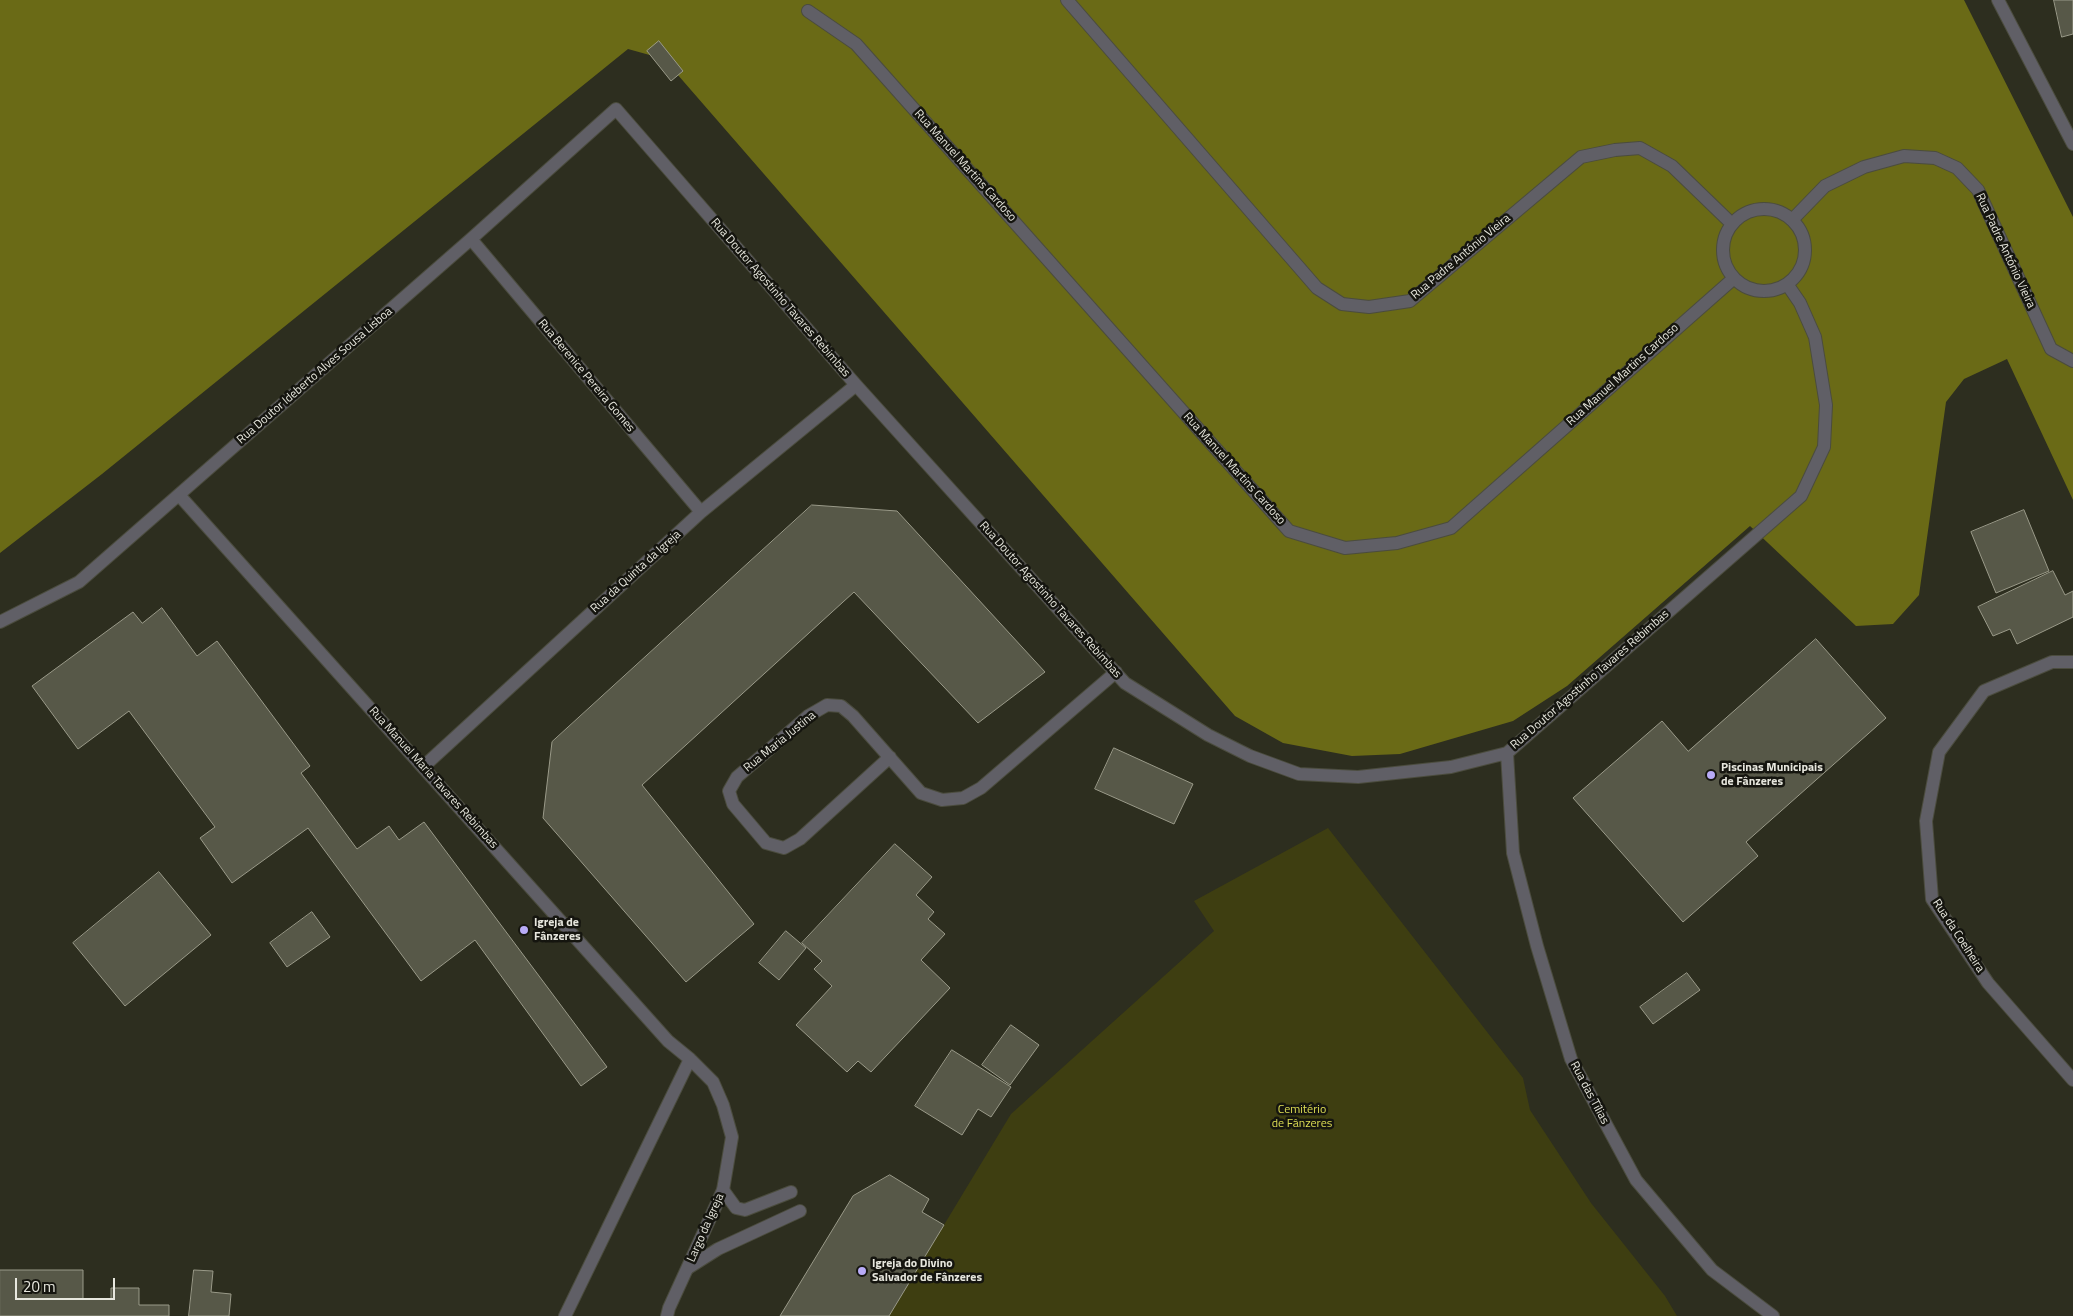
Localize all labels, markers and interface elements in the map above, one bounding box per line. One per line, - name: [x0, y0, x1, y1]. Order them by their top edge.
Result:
- street label: Rua Manuel Martins Cardoso: [911, 107, 1019, 225]
- street label: Rua Padre António Vieira: [1972, 191, 2038, 311]
- street label: Rua Padre António Vieira: [1408, 211, 1514, 303]
- street label: Rua Doutor Agostinho Tavares Rebimbas: [707, 216, 853, 380]
- street label: Rua Doutor Ideberto Alves Sousa Lisboa: [234, 305, 396, 447]
- street label: Rua Berenice Pereira Gomes: [535, 317, 637, 435]
- street label: Rua Manuel Martins Cardoso: [1564, 321, 1682, 429]
- street label: Rua Manuel Martins Cardoso: [1180, 410, 1288, 528]
- street label: Rua Doutor Agostinho Tavares Rebimbas: [976, 519, 1124, 681]
- street label: Rua da Quinta da Igreja: [588, 528, 684, 616]
- street label: Rua Doutor Agostinho Tavares Rebimbas: [1508, 607, 1672, 753]
- street label: Rua Manuel Maria Tavares Rebimbas: [366, 704, 500, 852]
- street label: Rua Maria Justina: [741, 709, 819, 775]
- place label: Piscinas Municipais de Fânzeres: [1721, 761, 1823, 789]
- marker: Piscinas Municipais de Fânzeres: [1705, 769, 1717, 781]
- street label: Rua da Coelheira: [1929, 897, 1987, 975]
- place label: Igreja de Fânzeres: [534, 916, 581, 944]
- marker: Igreja de Fânzeres: [518, 924, 530, 936]
- street label: Rua das Tílias: [1566, 1059, 1612, 1127]
- park label: Cemitério de Fânzeres: [1272, 1103, 1332, 1131]
- street label: Largo da Igreja: [684, 1191, 728, 1265]
- place label: Igreja do Divino Salvador de Fânzeres: [872, 1257, 982, 1285]
- marker: Igreja do Divino Salvador de Fânzeres: [856, 1265, 868, 1277]
- scale bar: [18, 1268, 118, 1300]
- text: 20 m: [23, 1275, 56, 1298]

